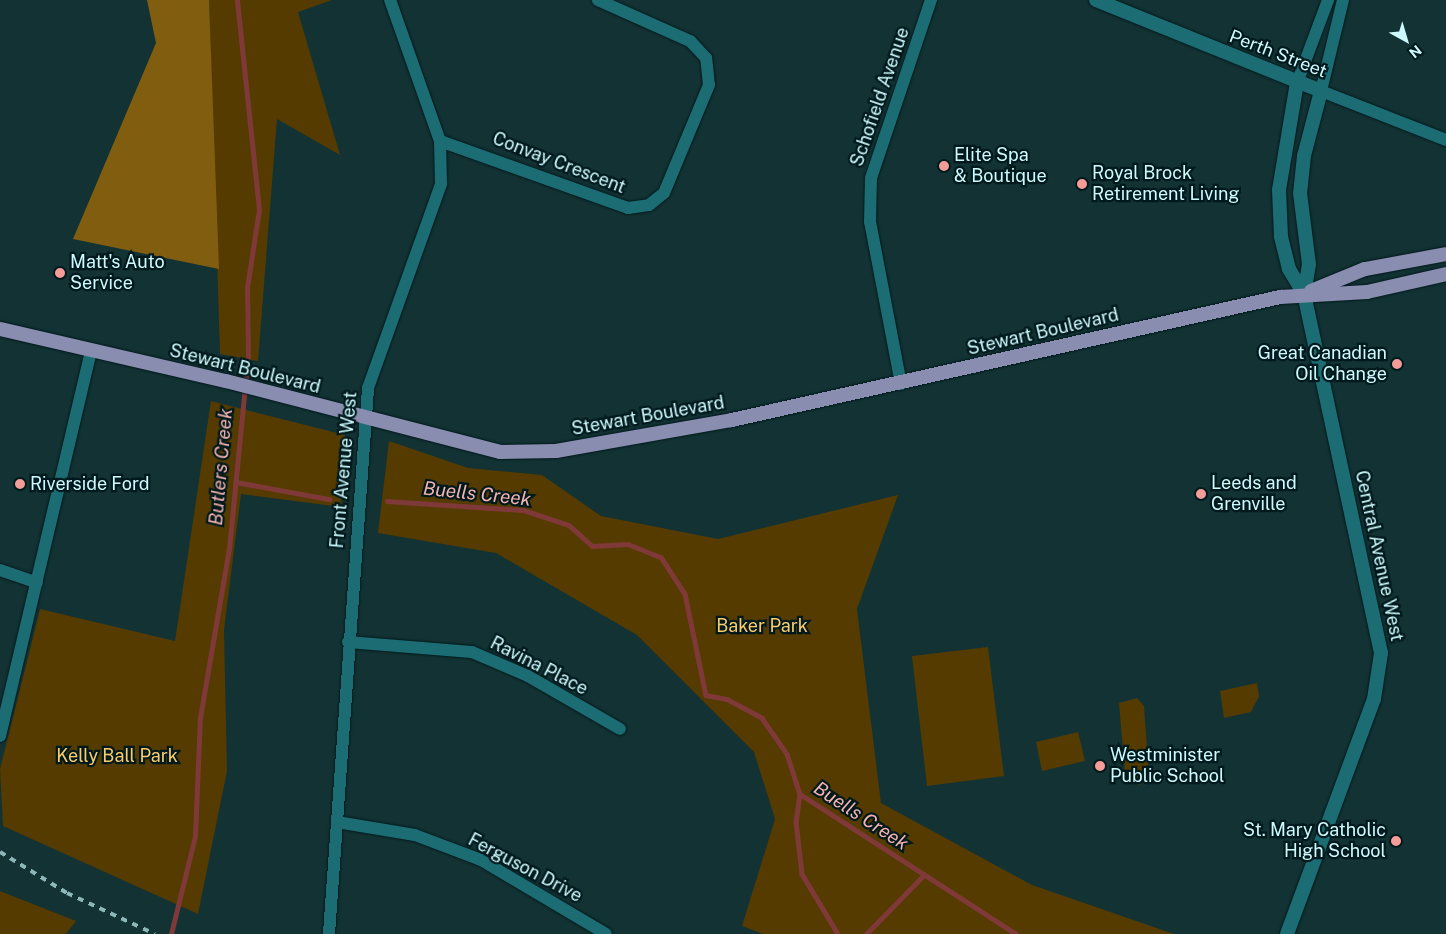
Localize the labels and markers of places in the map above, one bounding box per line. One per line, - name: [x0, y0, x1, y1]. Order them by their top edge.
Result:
- place label: Elite Spa & Boutique: [954, 145, 1047, 188]
- marker: Elite Spa & Boutique: [938, 160, 950, 172]
- place label: Royal Brock Retirement Living: [1092, 163, 1240, 205]
- marker: Royal Brock Retirement Living: [1076, 178, 1088, 190]
- place label: Matt's Auto Service: [70, 252, 165, 294]
- marker: Matt's Auto Service: [54, 267, 66, 279]
- place label: Great Canadian Oil Change: [1258, 343, 1387, 386]
- marker: Great Canadian Oil Change: [1391, 358, 1403, 370]
- place label: Riverside Ford: [30, 473, 150, 495]
- place label: Leeds and Grenville: [1211, 473, 1297, 516]
- marker: Riverside Ford: [14, 478, 26, 490]
- marker: Leeds and Grenville: [1195, 488, 1207, 500]
- place label: Westminister Public School: [1110, 745, 1225, 788]
- marker: Westminister Public School: [1094, 760, 1106, 772]
- place label: St. Mary Catholic High School: [1243, 820, 1386, 862]
- marker: St. Mary Catholic High School: [1390, 835, 1402, 847]

